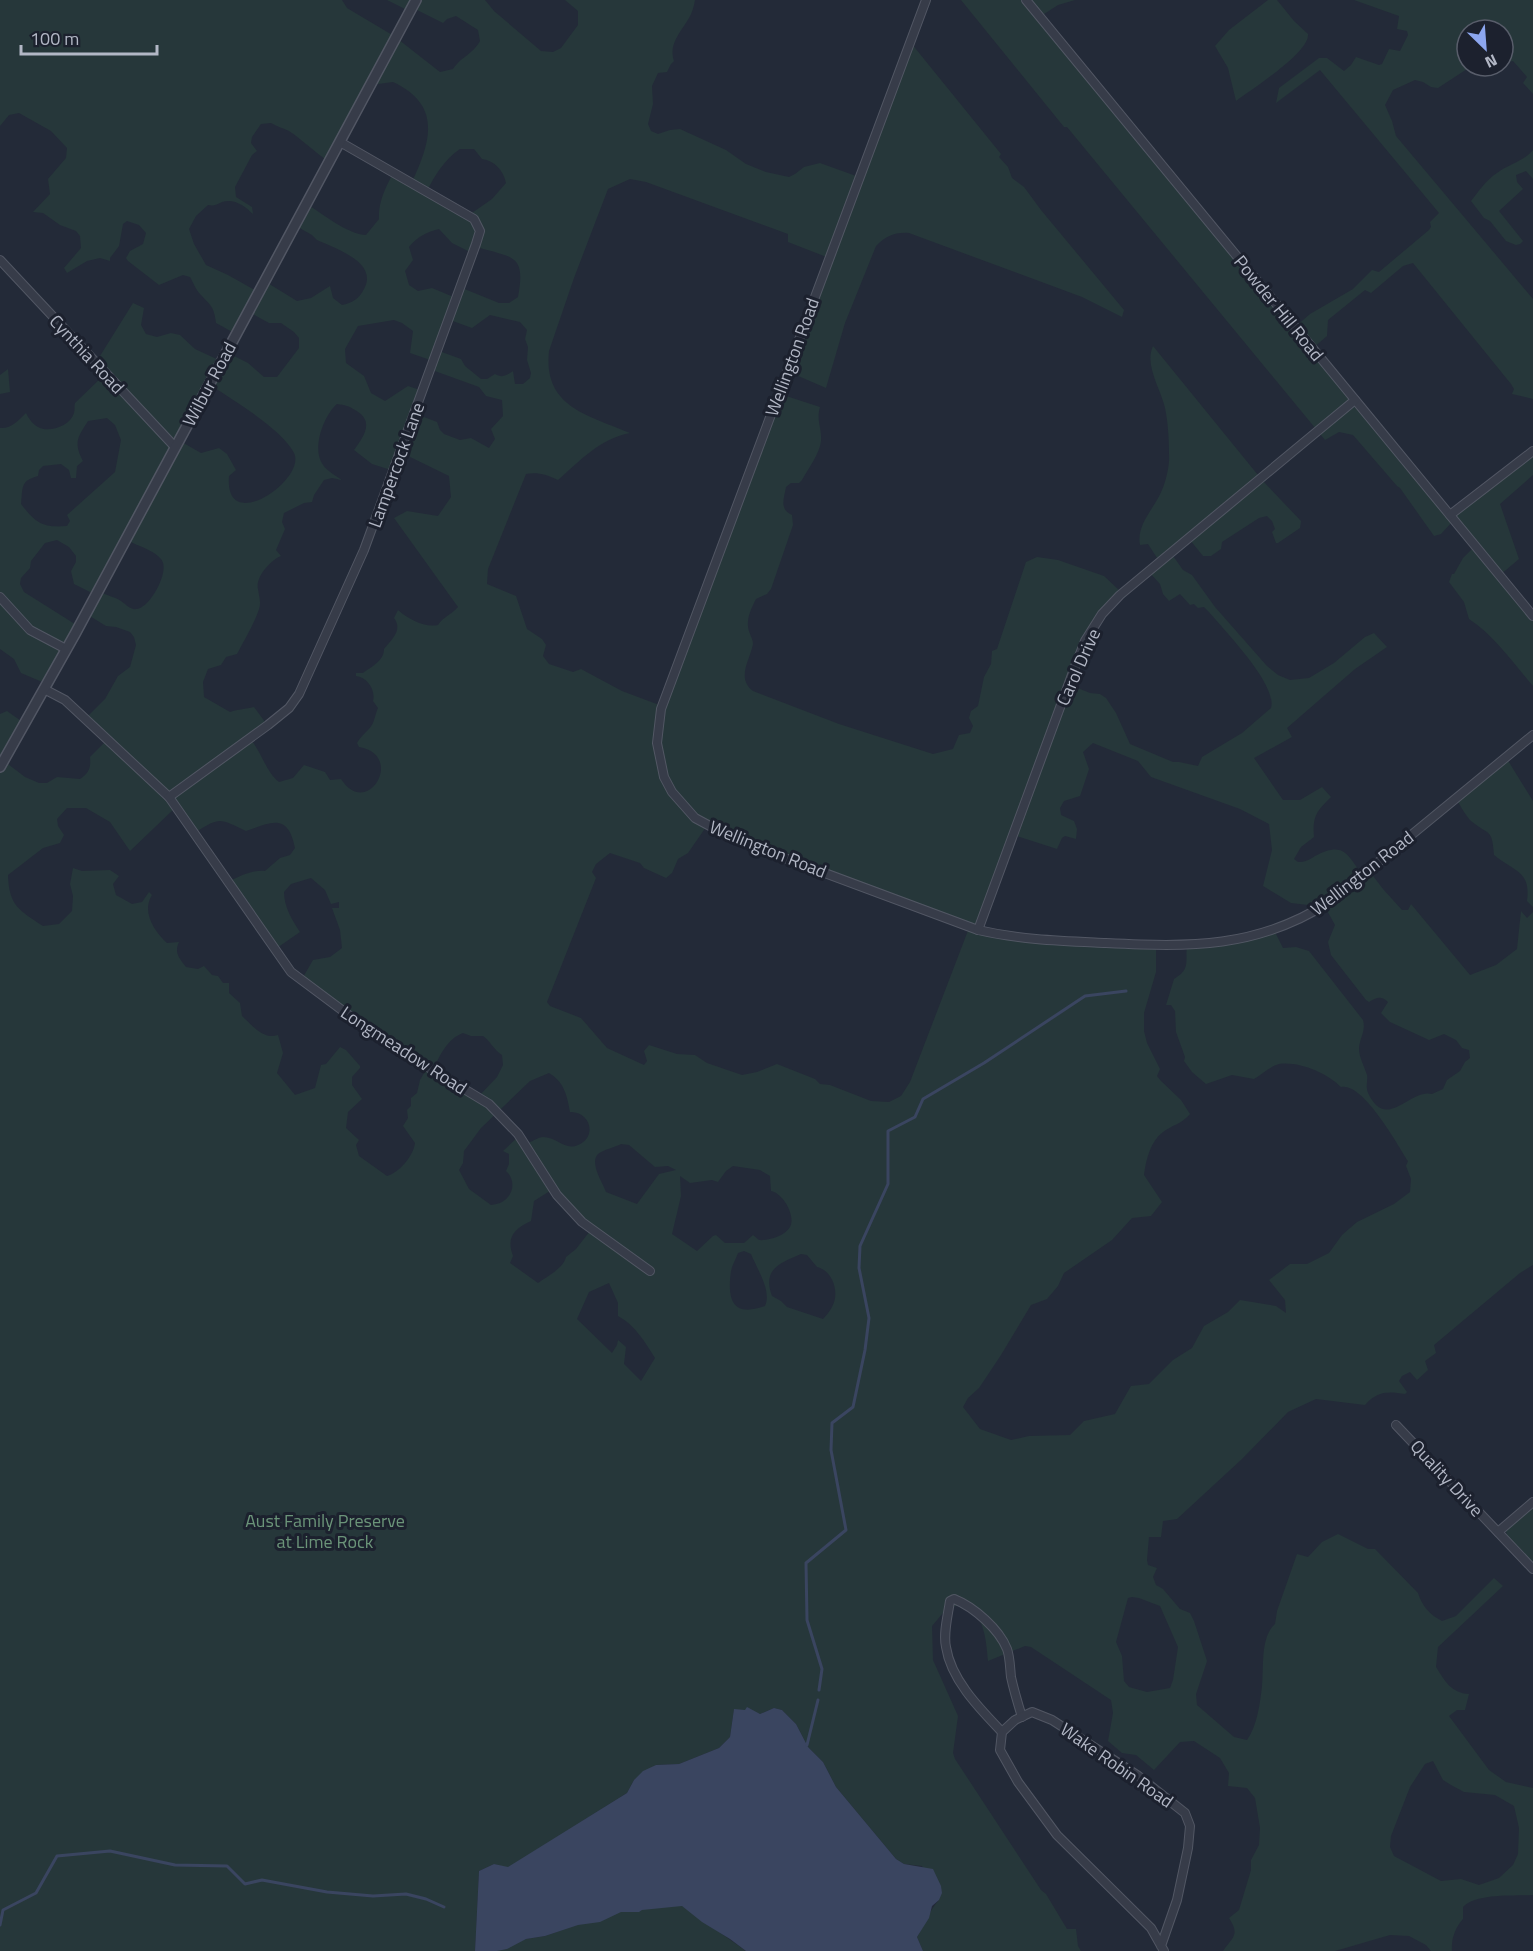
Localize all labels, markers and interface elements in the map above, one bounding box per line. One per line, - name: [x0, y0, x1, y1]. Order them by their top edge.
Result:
- scale bar: [21, 18, 158, 56]
- north arrow: [1455, 18, 1515, 78]
- text: 100 m: [30, 25, 79, 52]
- text: N: [1481, 48, 1501, 75]
- street label: Powder Hill Road: [1228, 249, 1330, 367]
- street label: Wellington Road: [758, 294, 826, 420]
- street label: Cynthia Road: [43, 308, 131, 400]
- street label: Wilbur Road: [175, 337, 243, 431]
- street label: Lampercock Lane: [361, 399, 431, 531]
- street label: Carol Drive: [1049, 624, 1107, 710]
- street label: Wellington Road: [705, 813, 831, 885]
- street label: Wellington Road: [1305, 824, 1419, 922]
- street label: Longmeadow Road: [336, 999, 472, 1101]
- street label: Quality Drive: [1404, 1433, 1490, 1523]
- park label: Aust Family Preserve at Lime Rock: [245, 1507, 405, 1555]
- street label: Wake Robin Road: [1055, 1716, 1179, 1814]

